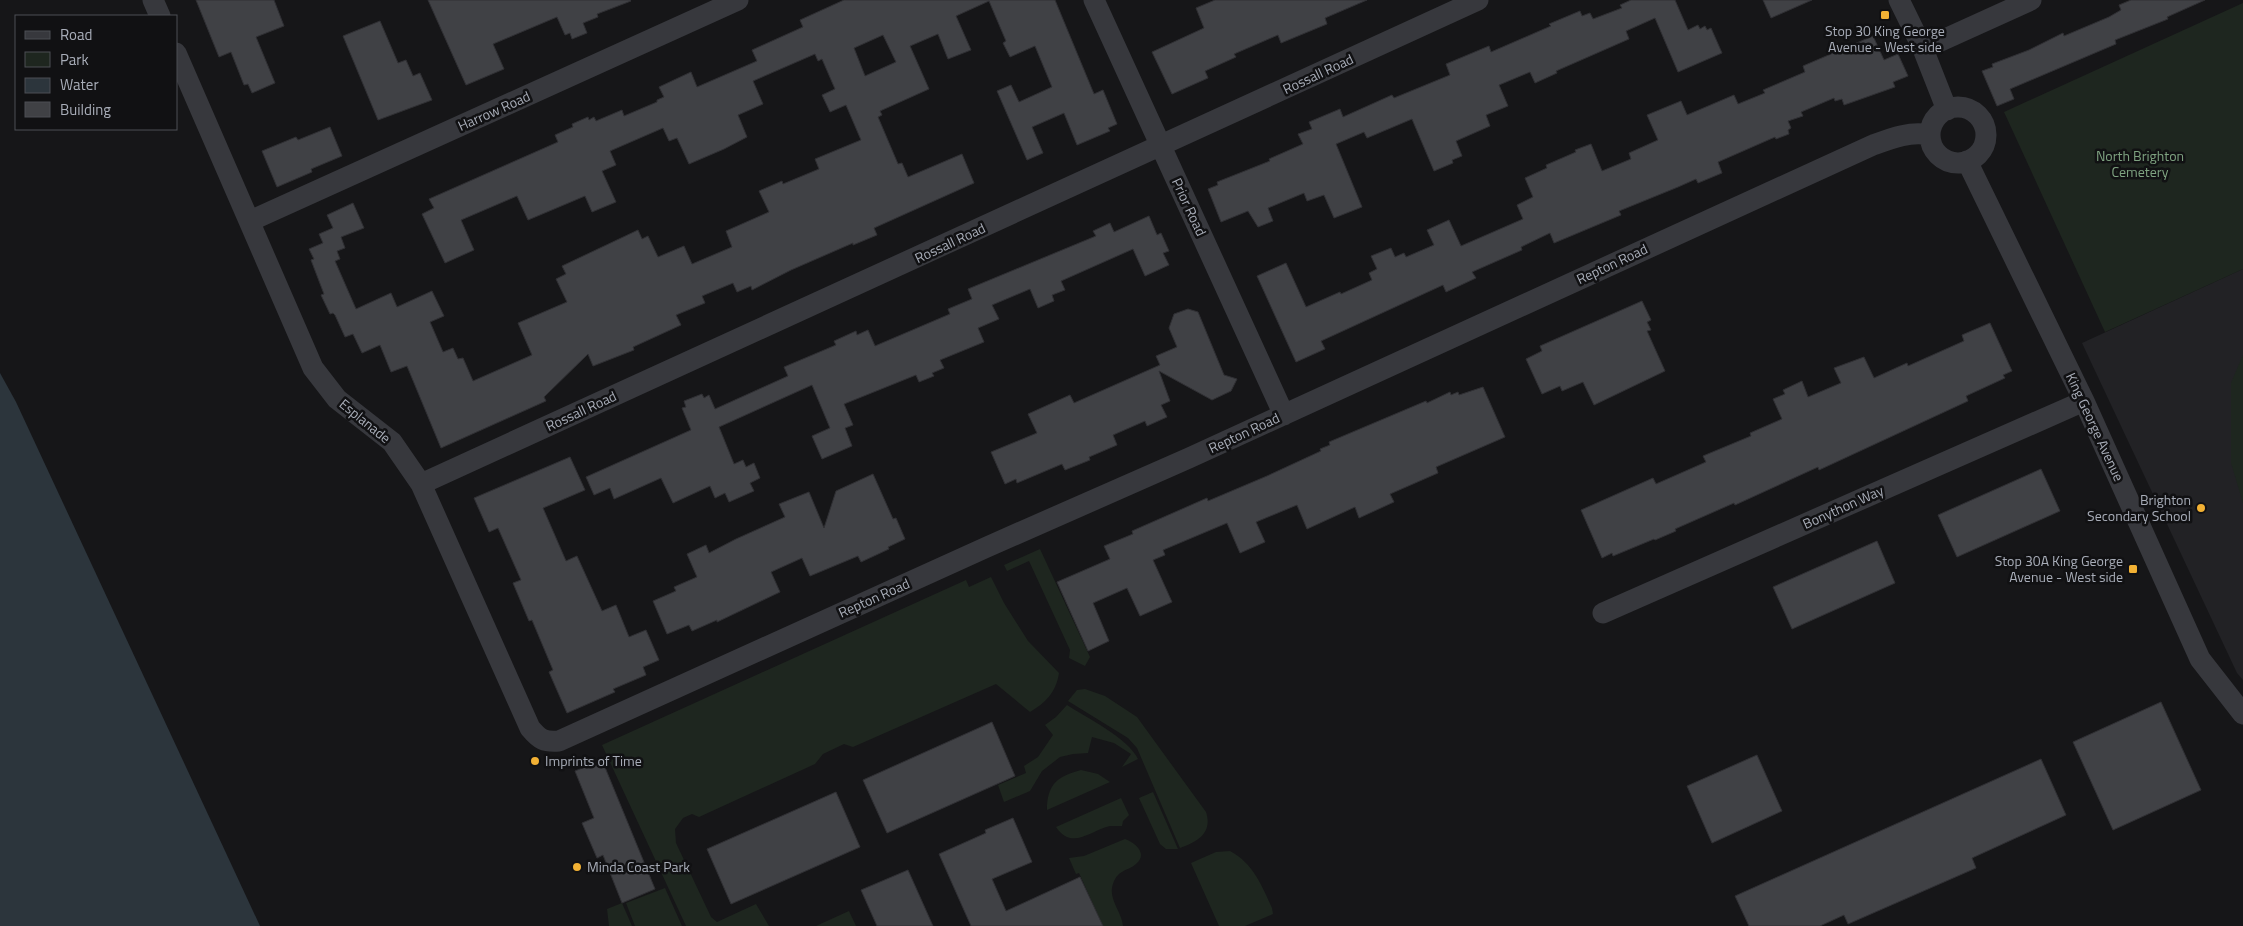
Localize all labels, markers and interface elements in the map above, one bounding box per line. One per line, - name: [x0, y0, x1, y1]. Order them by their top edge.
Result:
- marker: Stop 30 King George Avenue - West side: [1879, 9, 1891, 21]
- legend: [15, 15, 178, 130]
- place label: Stop 30 King George Avenue - West side: [1825, 20, 1945, 57]
- text: Road: [60, 23, 92, 46]
- text: Park: [60, 48, 89, 71]
- street label: Rossall Road: [1279, 48, 1357, 99]
- text: Water: [60, 73, 99, 96]
- street label: Harrow Road: [454, 85, 533, 136]
- text: Building: [60, 98, 111, 121]
- park label: North Brighton Cemetery: [2096, 145, 2184, 182]
- street label: Prior Road: [1167, 174, 1212, 239]
- street label: Rossall Road: [911, 217, 989, 268]
- street label: Repton Road: [1573, 238, 1651, 289]
- street label: King George Avenue: [2061, 369, 2130, 485]
- street label: Rossall Road: [542, 385, 620, 436]
- street label: Esplanade: [335, 393, 396, 448]
- street label: Repton Road: [1205, 407, 1283, 458]
- street label: Bonython Way: [1799, 479, 1887, 534]
- place label: Brighton Secondary School: [2087, 489, 2191, 526]
- marker: Brighton Secondary School: [2195, 502, 2207, 514]
- place label: Stop 30A King George Avenue - West side: [1995, 550, 2123, 587]
- marker: Stop 30A King George Avenue - West side: [2127, 563, 2139, 575]
- street label: Repton Road: [835, 572, 913, 623]
- place label: Imprints of Time: [545, 750, 642, 771]
- marker: Imprints of Time: [529, 755, 541, 767]
- place label: Minda Coast Park: [587, 856, 690, 877]
- marker: Minda Coast Park: [571, 861, 583, 873]

